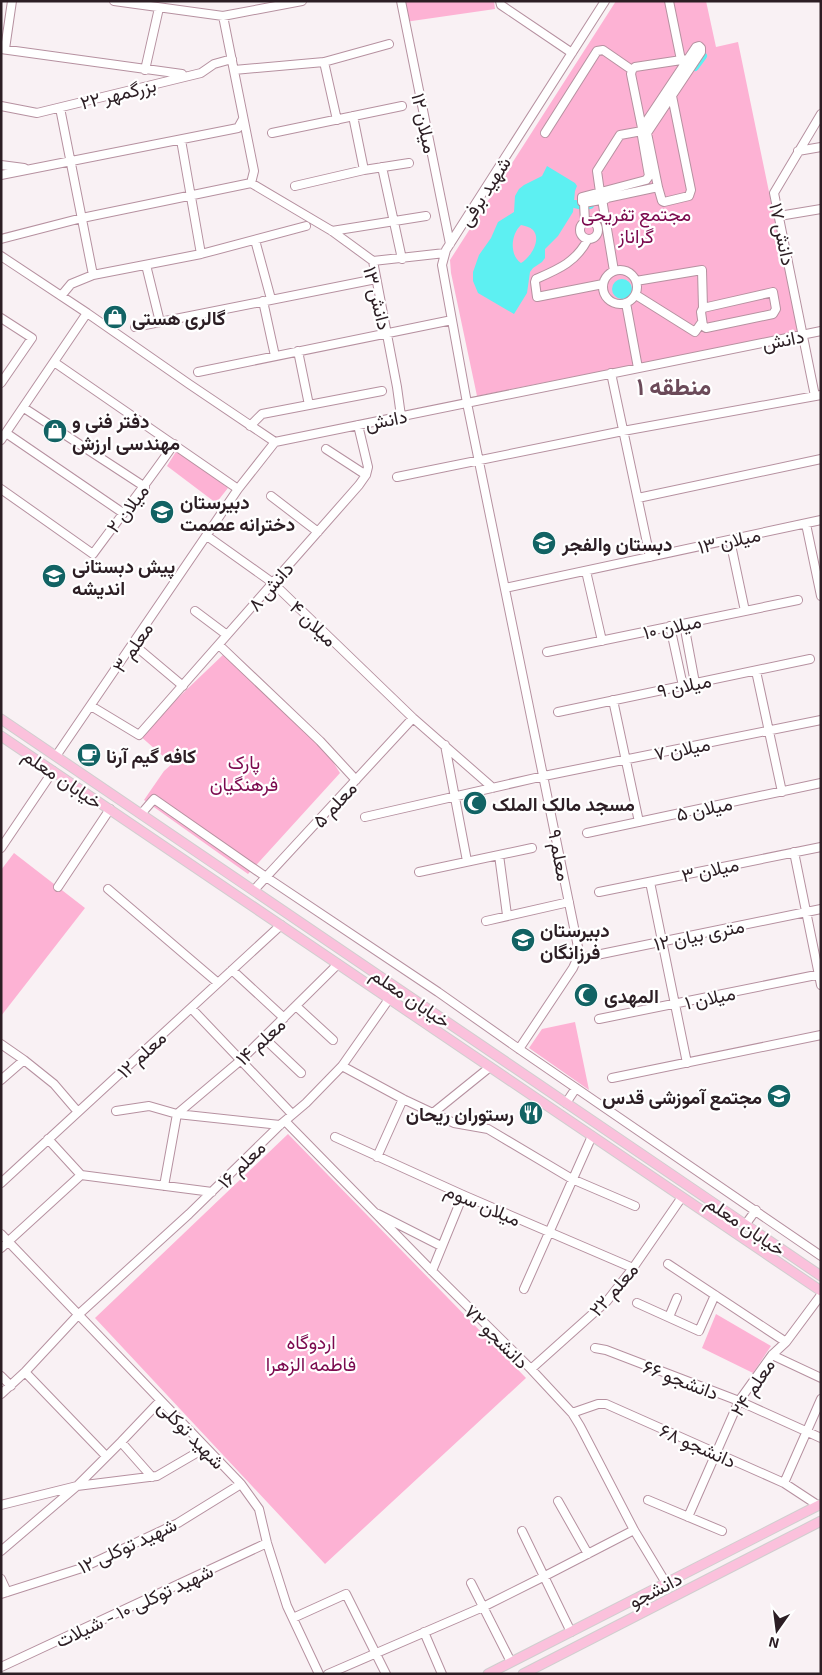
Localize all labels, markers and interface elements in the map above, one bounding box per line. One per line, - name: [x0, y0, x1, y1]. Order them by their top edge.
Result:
- street label: بزرگمهر ۲۲: [78, 72, 159, 115]
- street label: میلان ۱۲: [406, 91, 443, 155]
- street label: شهید برفی: [453, 152, 516, 231]
- street label: دانش ۱۷: [764, 201, 801, 268]
- park label: مجتمع تفریحی گراناز: [581, 202, 691, 248]
- street label: دانش ۱۳: [358, 264, 397, 332]
- shop icon: گالری هستی: [102, 304, 128, 330]
- place label: گالری هستی: [132, 306, 226, 331]
- street label: دانش: [760, 324, 806, 355]
- district label: منطقه ۱: [637, 371, 711, 400]
- street label: دانش: [363, 404, 409, 435]
- place label: دفتر فنی و مهندسی ارزش: [72, 409, 180, 456]
- shop icon: دفتر فنی و مهندسی ارزش: [42, 418, 68, 444]
- street label: میلان ۲: [101, 479, 154, 538]
- place label: دبیرستان دخترانه عصمت: [180, 490, 295, 537]
- school or university icon: دبیرستان دخترانه عصمت: [149, 499, 175, 525]
- street label: میلان ۱۳: [696, 522, 763, 559]
- school or university icon: دبستان والفجر: [531, 530, 557, 556]
- place label: دبستان والفجر: [561, 532, 673, 557]
- place label: پیش دبستانی اندیشه: [72, 554, 175, 600]
- street label: دانش ۸: [242, 557, 298, 616]
- school or university icon: پیش دبستانی اندیشه: [41, 563, 67, 589]
- street label: میلان ۴: [285, 595, 342, 652]
- street label: میلان ۱۰: [641, 609, 703, 644]
- street label: معلم ۳: [107, 617, 159, 678]
- street label: میلان ۹: [655, 668, 713, 703]
- street label: میلان ۷: [652, 731, 712, 766]
- cafe icon: کافه گیم آرنا: [76, 742, 102, 768]
- street label: خیابان معلم: [18, 743, 107, 815]
- place label: کافه گیم آرنا: [106, 744, 196, 769]
- park label: پارک فرهنگیان: [210, 750, 278, 796]
- street label: معلم ۵: [307, 776, 362, 833]
- mosque icon: مسجد مالک الملک: [462, 790, 488, 816]
- street label: میلان ۵: [674, 791, 734, 826]
- place label: مسجد مالک الملک: [492, 792, 635, 816]
- street label: معلم ۹: [542, 827, 576, 883]
- street label: میلان ۳: [679, 852, 741, 887]
- street label: ۱۲ متری بیان: [652, 913, 747, 956]
- place label: دبیرستان فرزانگان: [540, 918, 610, 965]
- school or university icon: دبیرستان فرزانگان: [510, 927, 536, 953]
- street label: خیابان معلم: [366, 962, 455, 1034]
- street label: میلان ۱: [683, 980, 738, 1015]
- mosque icon: المهدی: [573, 982, 599, 1008]
- place label: المهدی: [604, 984, 659, 1008]
- street label: معلم ۱۴: [230, 1012, 291, 1071]
- street label: معلم ۱۲: [112, 1026, 172, 1084]
- school or university icon: مجتمع آموزشی قدس: [766, 1083, 792, 1109]
- place label: مجتمع آموزشی قدس: [602, 1085, 762, 1111]
- restaurant icon: رستوران ریحان: [518, 1100, 544, 1126]
- place label: رستوران ریحان: [406, 1102, 514, 1127]
- street label: معلم ۱۶: [212, 1135, 271, 1194]
- street label: میلان سوم: [441, 1178, 524, 1232]
- street label: خیابان معلم: [701, 1190, 790, 1262]
- street label: معلم ۲۲: [584, 1258, 644, 1322]
- street label: دانشجو ۷۲: [459, 1299, 534, 1374]
- park label: اردوگاه فاطمه الزهرا: [266, 1330, 356, 1376]
- street label: دانشجو ۶۶: [640, 1354, 722, 1405]
- street label: معلم ۲۴: [725, 1354, 781, 1421]
- street label: شهید توکلی: [153, 1395, 230, 1474]
- street label: دانشجو ۶۸: [656, 1418, 740, 1473]
- street label: شهید توکلی ۱۲: [74, 1512, 181, 1579]
- street label: شهید توکلی ۱۰ - شیلات: [51, 1558, 217, 1653]
- street label: دانشجو: [625, 1566, 686, 1613]
- north arrow: [752, 1605, 802, 1655]
- text: N: [767, 1634, 781, 1653]

